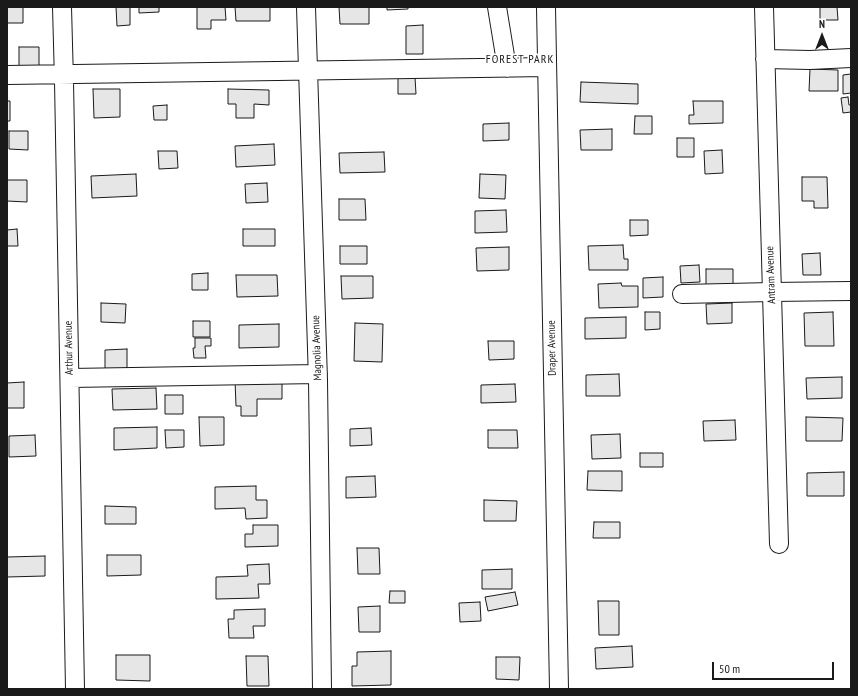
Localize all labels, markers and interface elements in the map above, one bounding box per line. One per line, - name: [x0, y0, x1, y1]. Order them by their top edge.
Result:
- north arrow: [802, 16, 842, 56]
- text: N: [819, 17, 825, 31]
- district label: FOREST PARK: [486, 53, 554, 67]
- street label: Antram Avenue: [763, 246, 779, 304]
- street label: Magnolia Avenue: [309, 315, 325, 381]
- street label: Draper Avenue: [545, 320, 559, 376]
- street label: Arthur Avenue: [62, 321, 76, 375]
- scale bar: [714, 654, 836, 680]
- text: 50 m: [719, 661, 740, 676]

